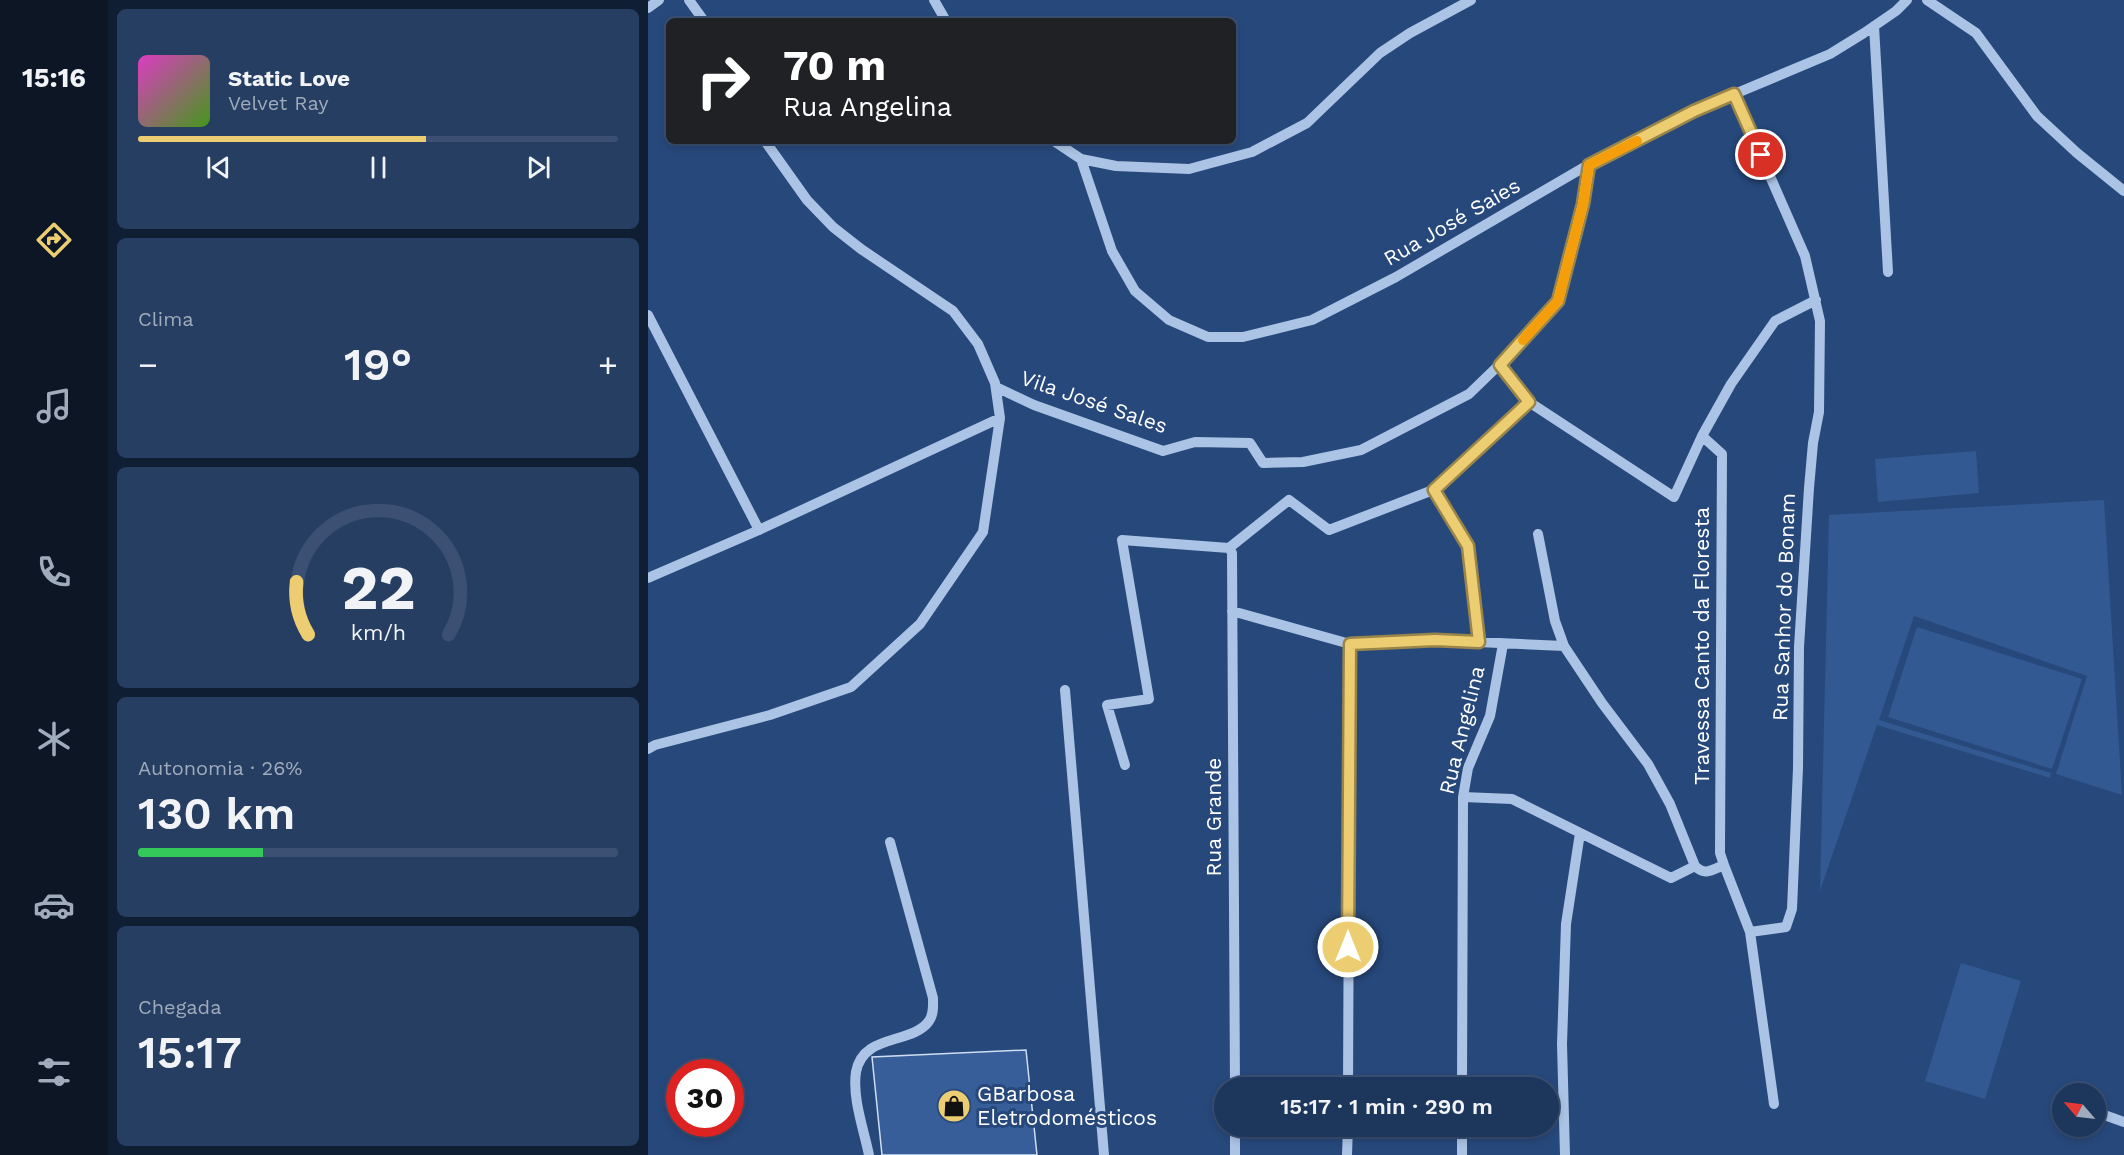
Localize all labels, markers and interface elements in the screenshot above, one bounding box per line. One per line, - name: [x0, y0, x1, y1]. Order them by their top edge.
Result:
- text: 70 m: [783, 41, 886, 90]
- icon: right: [684, 42, 762, 120]
- text: 15:16: [22, 62, 86, 94]
- text: Static Love: [228, 66, 350, 91]
- text: Velvet Ray: [228, 91, 329, 115]
- text: Rua Angelina: [783, 91, 952, 123]
- pin: [1735, 129, 1786, 180]
- icon: arrive: [1744, 138, 1777, 171]
- icon: previous: [202, 151, 235, 184]
- icon: pause: [362, 151, 395, 184]
- icon: next: [522, 151, 555, 184]
- street label: Rua José Saies: [1379, 172, 1524, 271]
- icon: directions: [33, 219, 75, 261]
- text: Clima: [138, 307, 194, 331]
- text: 19°: [344, 338, 412, 391]
- text: −: [138, 345, 158, 384]
- text: +: [598, 345, 618, 384]
- street label: Vila José Sales: [1018, 365, 1171, 438]
- icon: music: [33, 385, 75, 427]
- street label: Rua Sanhor do Bonam: [1767, 492, 1800, 722]
- street label: Travessa Canto da Floresta: [1689, 507, 1714, 785]
- icon: phone: [33, 551, 75, 593]
- text: 22: [341, 551, 415, 624]
- text: km/h: [350, 620, 406, 645]
- street label: Rua Angelina: [1433, 663, 1490, 797]
- icon: climate: [33, 718, 75, 760]
- text: Autonomia · 26%: [138, 756, 302, 780]
- street label: Rua Grande: [1201, 758, 1226, 876]
- text: 130 km: [138, 787, 295, 840]
- icon: car: [33, 884, 75, 926]
- position arrow: [1316, 915, 1380, 979]
- text: Chegada: [138, 995, 221, 1019]
- text: 15:17: [138, 1026, 242, 1079]
- icon: filters: [33, 1051, 75, 1093]
- speed limit sign: 30: [666, 1059, 744, 1137]
- place label: GBarbosa Eletrodomésticos: [977, 1081, 1157, 1130]
- north arrow: [2052, 1083, 2106, 1137]
- map controls: [2052, 1083, 2106, 1137]
- shop icon: GBarbosa Eletrodomésticos: [936, 1088, 972, 1124]
- text: 15:17 · 1 min · 290 m: [1280, 1094, 1493, 1119]

